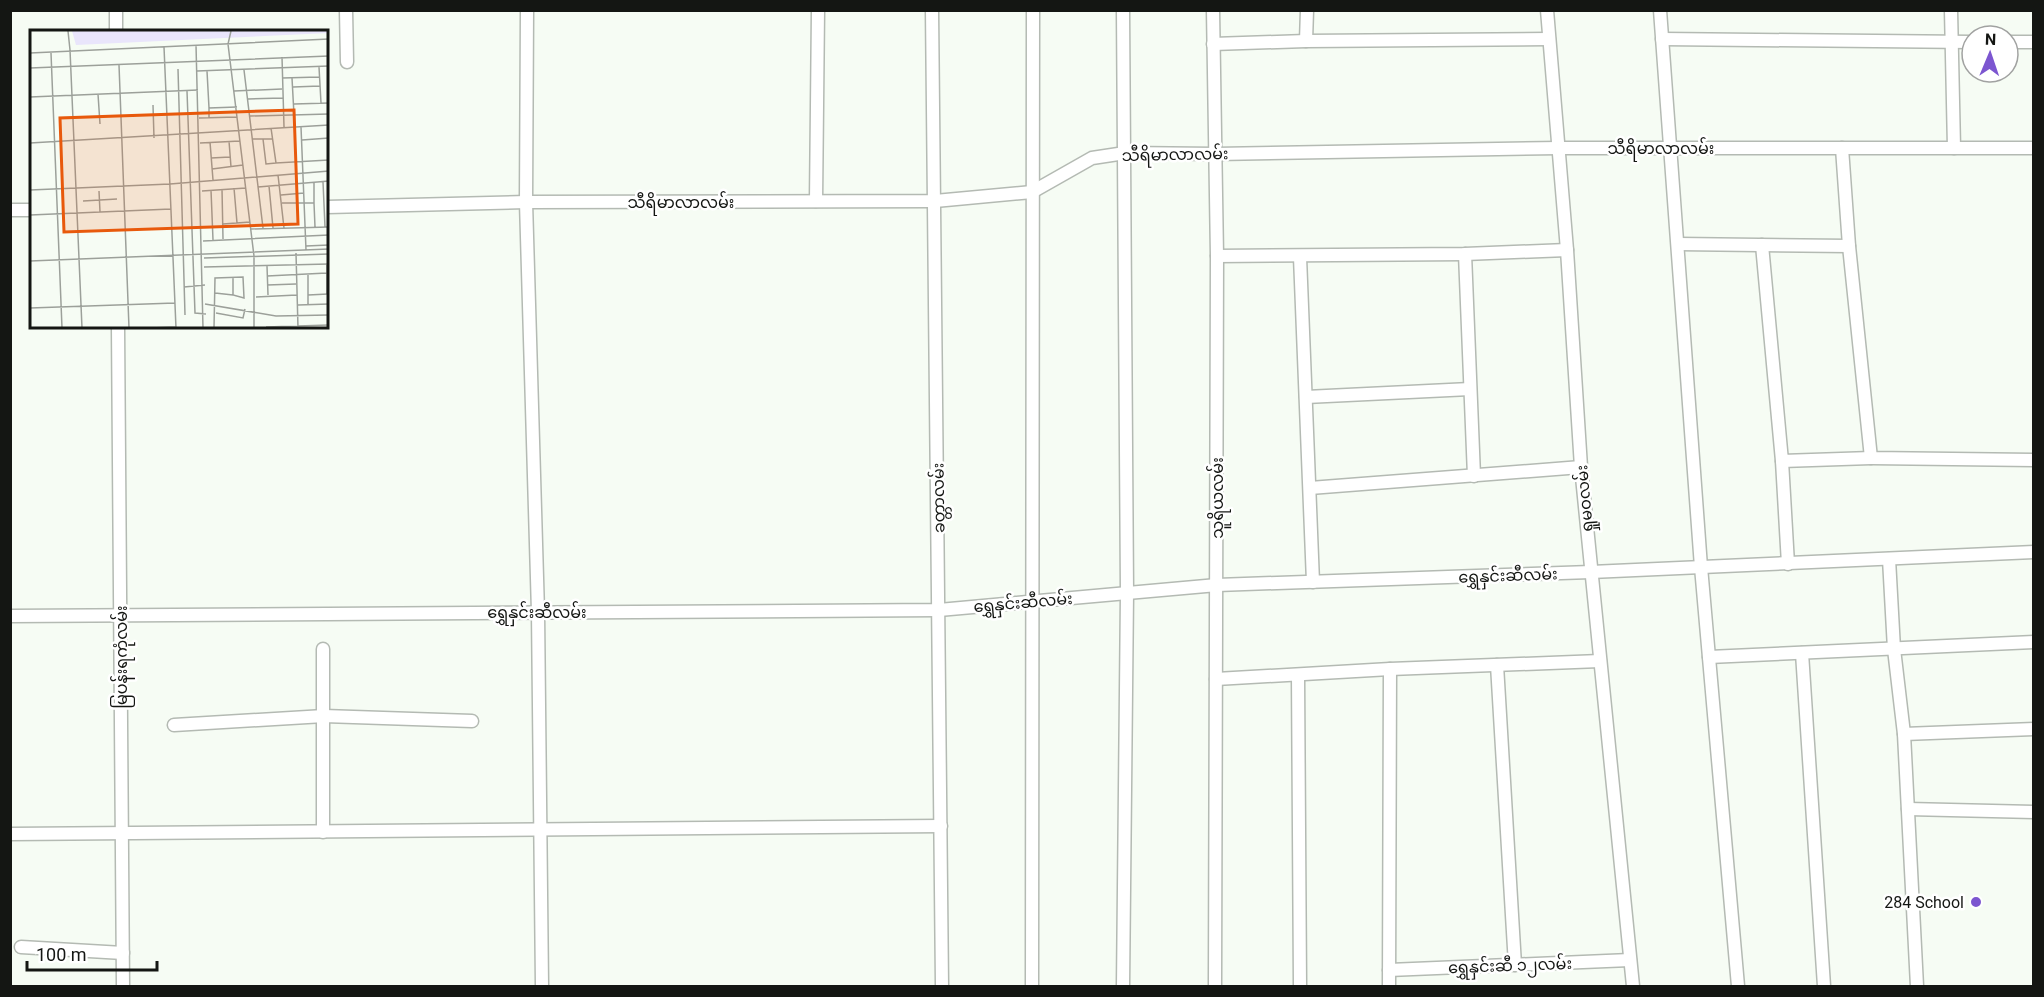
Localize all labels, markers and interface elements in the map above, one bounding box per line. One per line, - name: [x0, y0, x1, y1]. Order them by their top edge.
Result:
- north arrow: [1960, 24, 2020, 84]
- inset map: [30, 30, 328, 328]
- text: N: [1985, 30, 1996, 49]
- street label: သီရိမာလာလမ်း: [1608, 137, 1714, 162]
- street label: သီရိမာလာလမ်း: [1121, 142, 1229, 169]
- street label: သီရိမာလာလမ်း: [628, 191, 734, 216]
- street label: သူရိယလမ်း: [1206, 457, 1232, 539]
- street label: ခတ္တာလမ်း: [926, 463, 953, 533]
- street label: ရှုမဝလမ်း: [1570, 464, 1601, 534]
- street label: ရွှေနှင်းဆီလမ်း: [1458, 562, 1558, 592]
- street label: ရွှေနှင်းဆီလမ်း: [973, 587, 1074, 621]
- street label: ရွှေနှင်းဆီလမ်း: [487, 601, 587, 627]
- street label: မြပန်းရကုံလမ်း: [110, 605, 136, 709]
- place label: 284 School: [1884, 893, 1964, 912]
- marker: 284 School: [1969, 895, 1983, 909]
- scale bar: [27, 934, 158, 972]
- text: 100 m: [36, 944, 87, 965]
- street label: ရွှေနှင်းဆီ ၁၂လမ်း: [1448, 952, 1573, 982]

